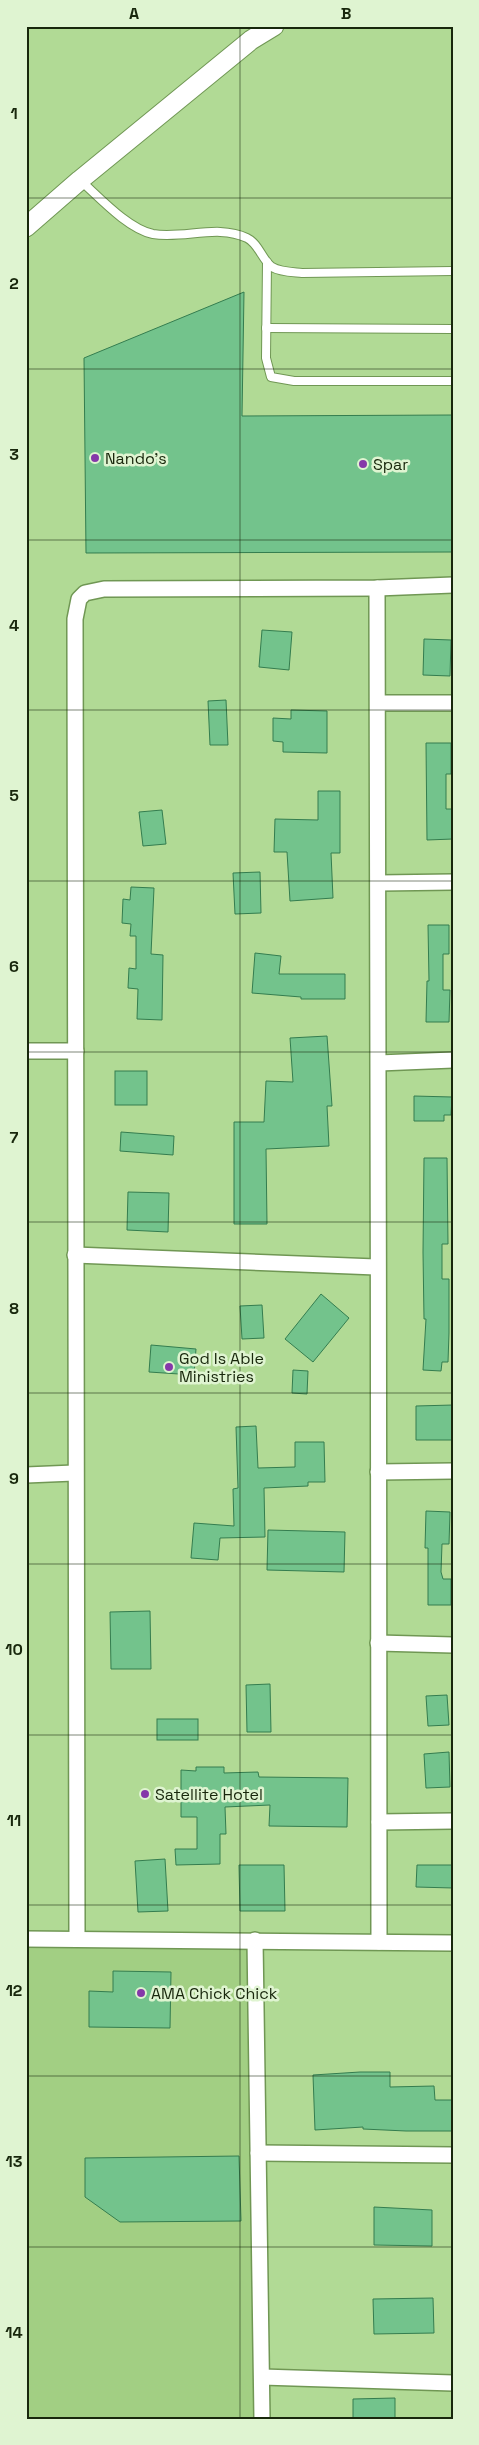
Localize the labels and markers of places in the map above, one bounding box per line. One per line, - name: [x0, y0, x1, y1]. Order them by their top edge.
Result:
- place label: Nando's: [105, 448, 167, 469]
- marker: Nando's: [89, 452, 101, 464]
- place label: Spar: [373, 454, 408, 475]
- marker: Spar: [357, 458, 369, 470]
- place label: God Is Able Ministries: [179, 1348, 264, 1387]
- marker: God Is Able Ministries: [163, 1361, 175, 1373]
- place label: Satellite Hotel: [155, 1784, 263, 1805]
- marker: Satellite Hotel: [139, 1788, 151, 1800]
- place label: AMA Chick Chick: [151, 1983, 278, 2004]
- marker: AMA Chick Chick: [135, 1987, 147, 1999]

